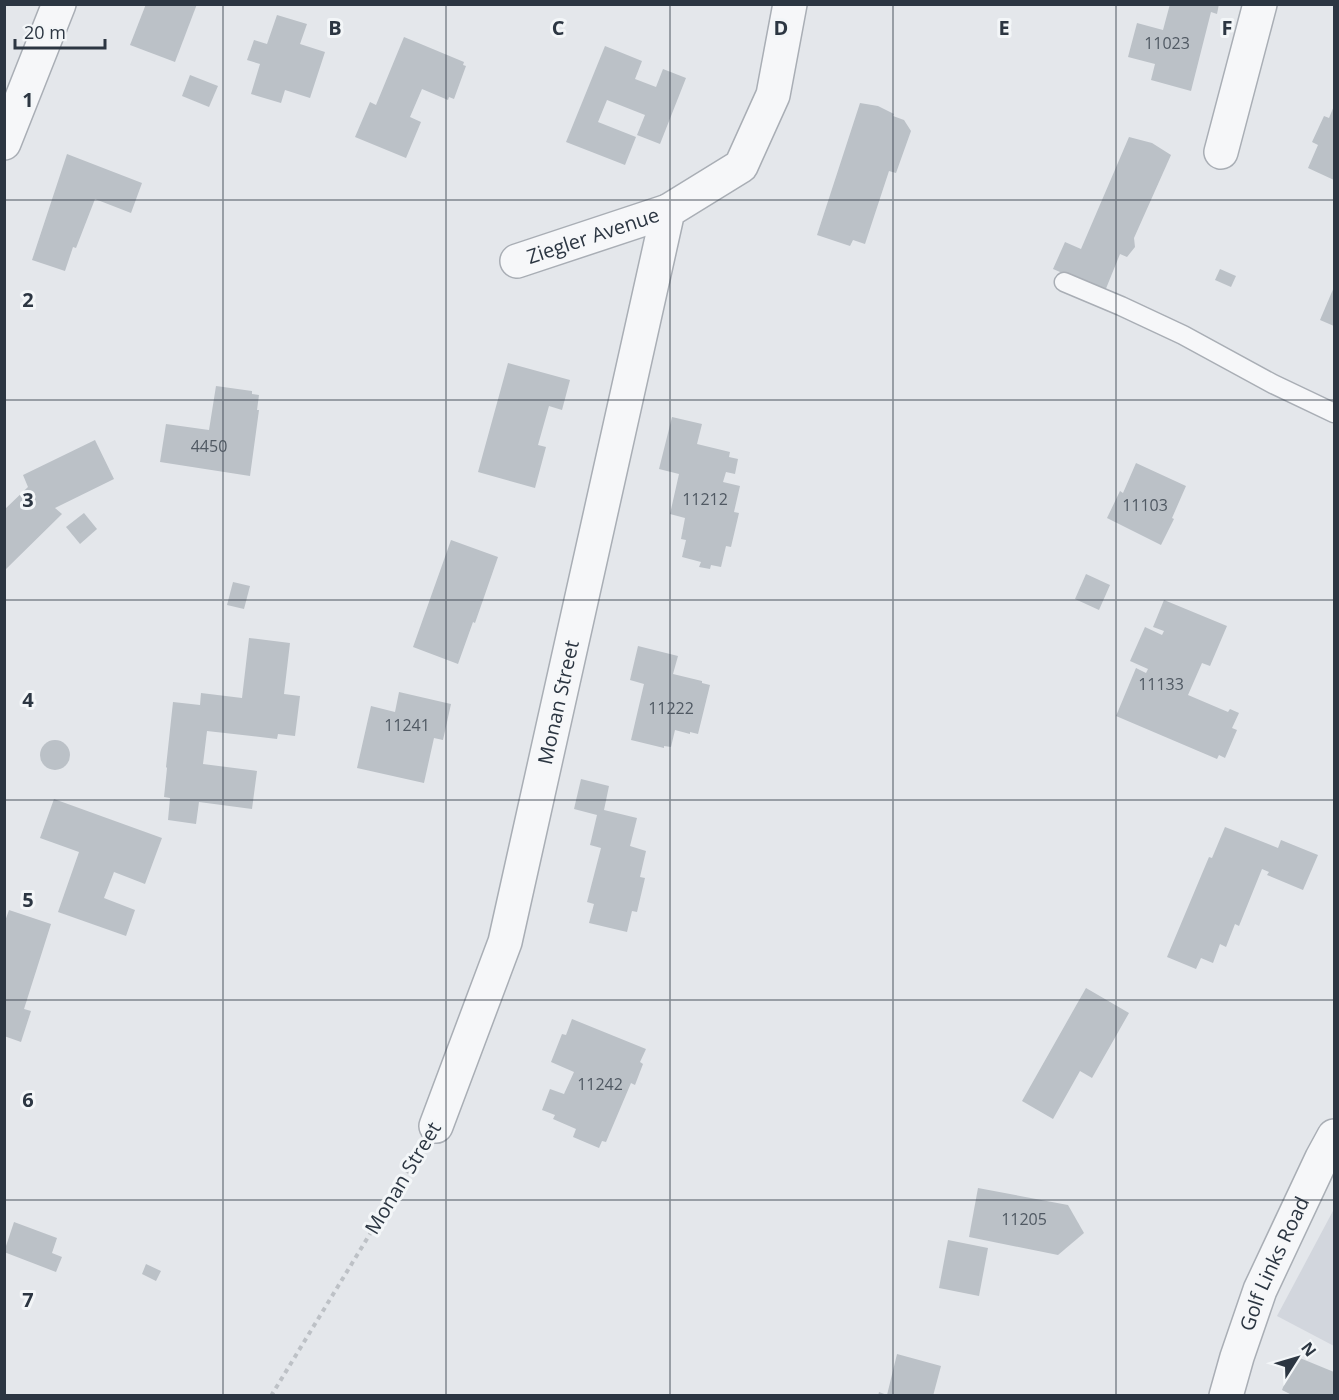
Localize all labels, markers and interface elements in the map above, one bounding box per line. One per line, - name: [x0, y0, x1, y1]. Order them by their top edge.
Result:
- scale bar: [15, 12, 105, 50]
- text: B: [328, 14, 342, 41]
- text: C: [552, 14, 565, 41]
- text: D: [774, 14, 788, 41]
- text: E: [998, 14, 1010, 41]
- text: F: [1222, 14, 1232, 41]
- text: 20 m: [24, 20, 66, 44]
- house number: 11023: [1144, 32, 1190, 54]
- text: 1: [22, 86, 34, 113]
- street label: Ziegler Avenue: [523, 201, 663, 270]
- text: 2: [22, 286, 34, 313]
- house number: 4450: [191, 435, 227, 457]
- text: 3: [22, 486, 34, 513]
- house number: 11212: [682, 488, 728, 510]
- house number: 11103: [1122, 494, 1168, 516]
- street label: Monan Street: [531, 637, 585, 767]
- house number: 11133: [1138, 673, 1184, 695]
- text: 4: [22, 686, 34, 713]
- house number: 11222: [648, 697, 694, 719]
- house number: 11241: [384, 714, 430, 736]
- text: 5: [22, 886, 34, 913]
- house number: 11242: [577, 1073, 623, 1095]
- text: 6: [22, 1086, 34, 1113]
- street label: Monan Street: [358, 1116, 447, 1239]
- street label: Golf Links Road: [1233, 1192, 1315, 1334]
- house number: 11205: [1001, 1208, 1047, 1230]
- text: 7: [22, 1286, 34, 1313]
- north arrow: [1267, 1328, 1327, 1388]
- text: N: [1296, 1337, 1322, 1361]

